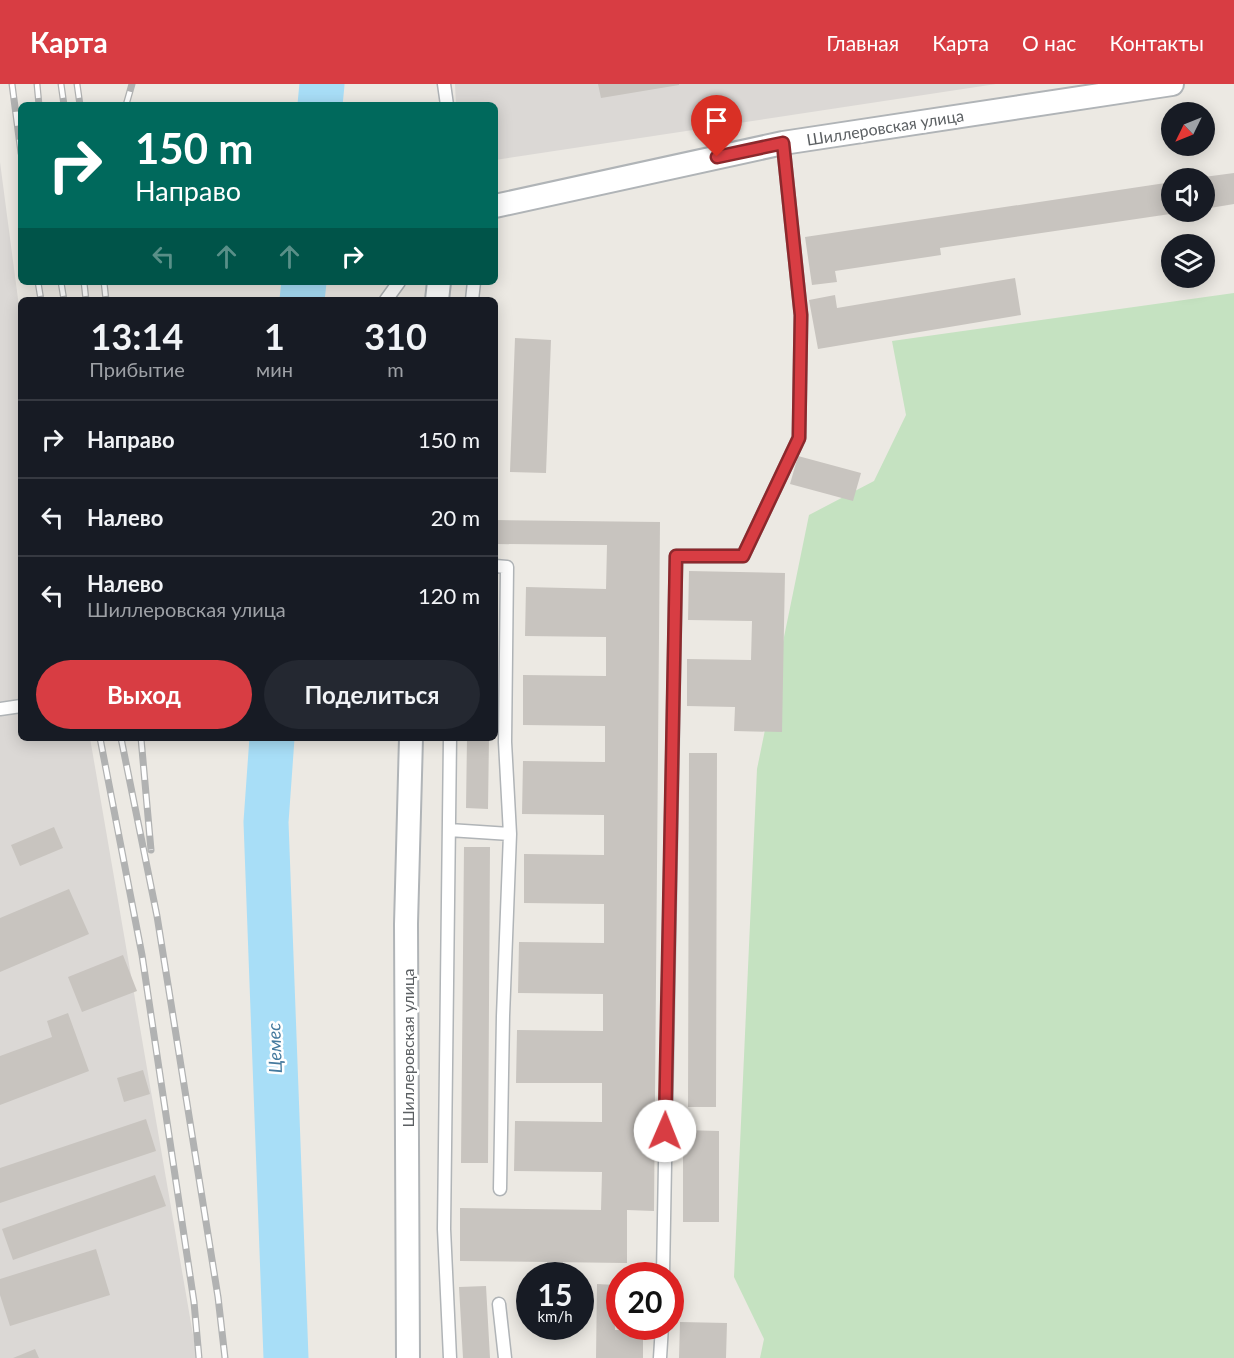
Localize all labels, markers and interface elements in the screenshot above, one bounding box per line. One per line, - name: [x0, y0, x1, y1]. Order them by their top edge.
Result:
- text: Карта: [30, 25, 108, 59]
- text: Главная: [826, 30, 899, 55]
- text: Карта: [932, 30, 989, 55]
- text: О нас: [1022, 30, 1076, 55]
- text: Контакты: [1109, 30, 1204, 55]
- pin: [691, 95, 742, 157]
- north arrow: [1161, 102, 1215, 156]
- map controls: [1161, 102, 1215, 288]
- icon: arrive: [700, 104, 733, 137]
- street label: Шиллеровская улица: [805, 105, 965, 149]
- text: 150 m: [135, 123, 253, 173]
- icon: right: [36, 126, 114, 204]
- button: sound: [1161, 168, 1215, 222]
- text: Направо: [135, 174, 241, 207]
- button: layers: [1161, 234, 1215, 288]
- icon: left: [147, 240, 180, 273]
- icon: ahead: [210, 240, 243, 273]
- icon: ahead: [273, 240, 306, 273]
- icon: right: [336, 240, 369, 273]
- text: 13:14: [91, 314, 183, 358]
- text: 1: [264, 314, 285, 358]
- text: 310: [364, 314, 427, 358]
- text: Прибытие: [89, 357, 185, 381]
- text: мин: [256, 357, 293, 381]
- text: m: [387, 357, 404, 381]
- icon: right: [36, 423, 69, 456]
- text: Направо: [87, 426, 175, 453]
- text: 150 m: [418, 426, 480, 453]
- icon: left: [36, 501, 69, 534]
- text: Налево: [87, 504, 163, 531]
- text: 20 m: [431, 504, 480, 531]
- text: Налево: [87, 570, 163, 597]
- icon: left: [36, 579, 69, 612]
- text: 120 m: [418, 582, 480, 609]
- text: Шиллеровская улица: [87, 597, 286, 621]
- button: Выход: [36, 660, 252, 729]
- button: Поделиться: [264, 660, 480, 729]
- street label: Шиллеровская улица: [398, 968, 417, 1128]
- water label: Цемес: [262, 1022, 286, 1074]
- position arrow: [633, 1099, 697, 1163]
- speed limit sign: 20: [606, 1262, 684, 1340]
- text: 15: [538, 1276, 572, 1312]
- text: km/h: [537, 1307, 573, 1325]

